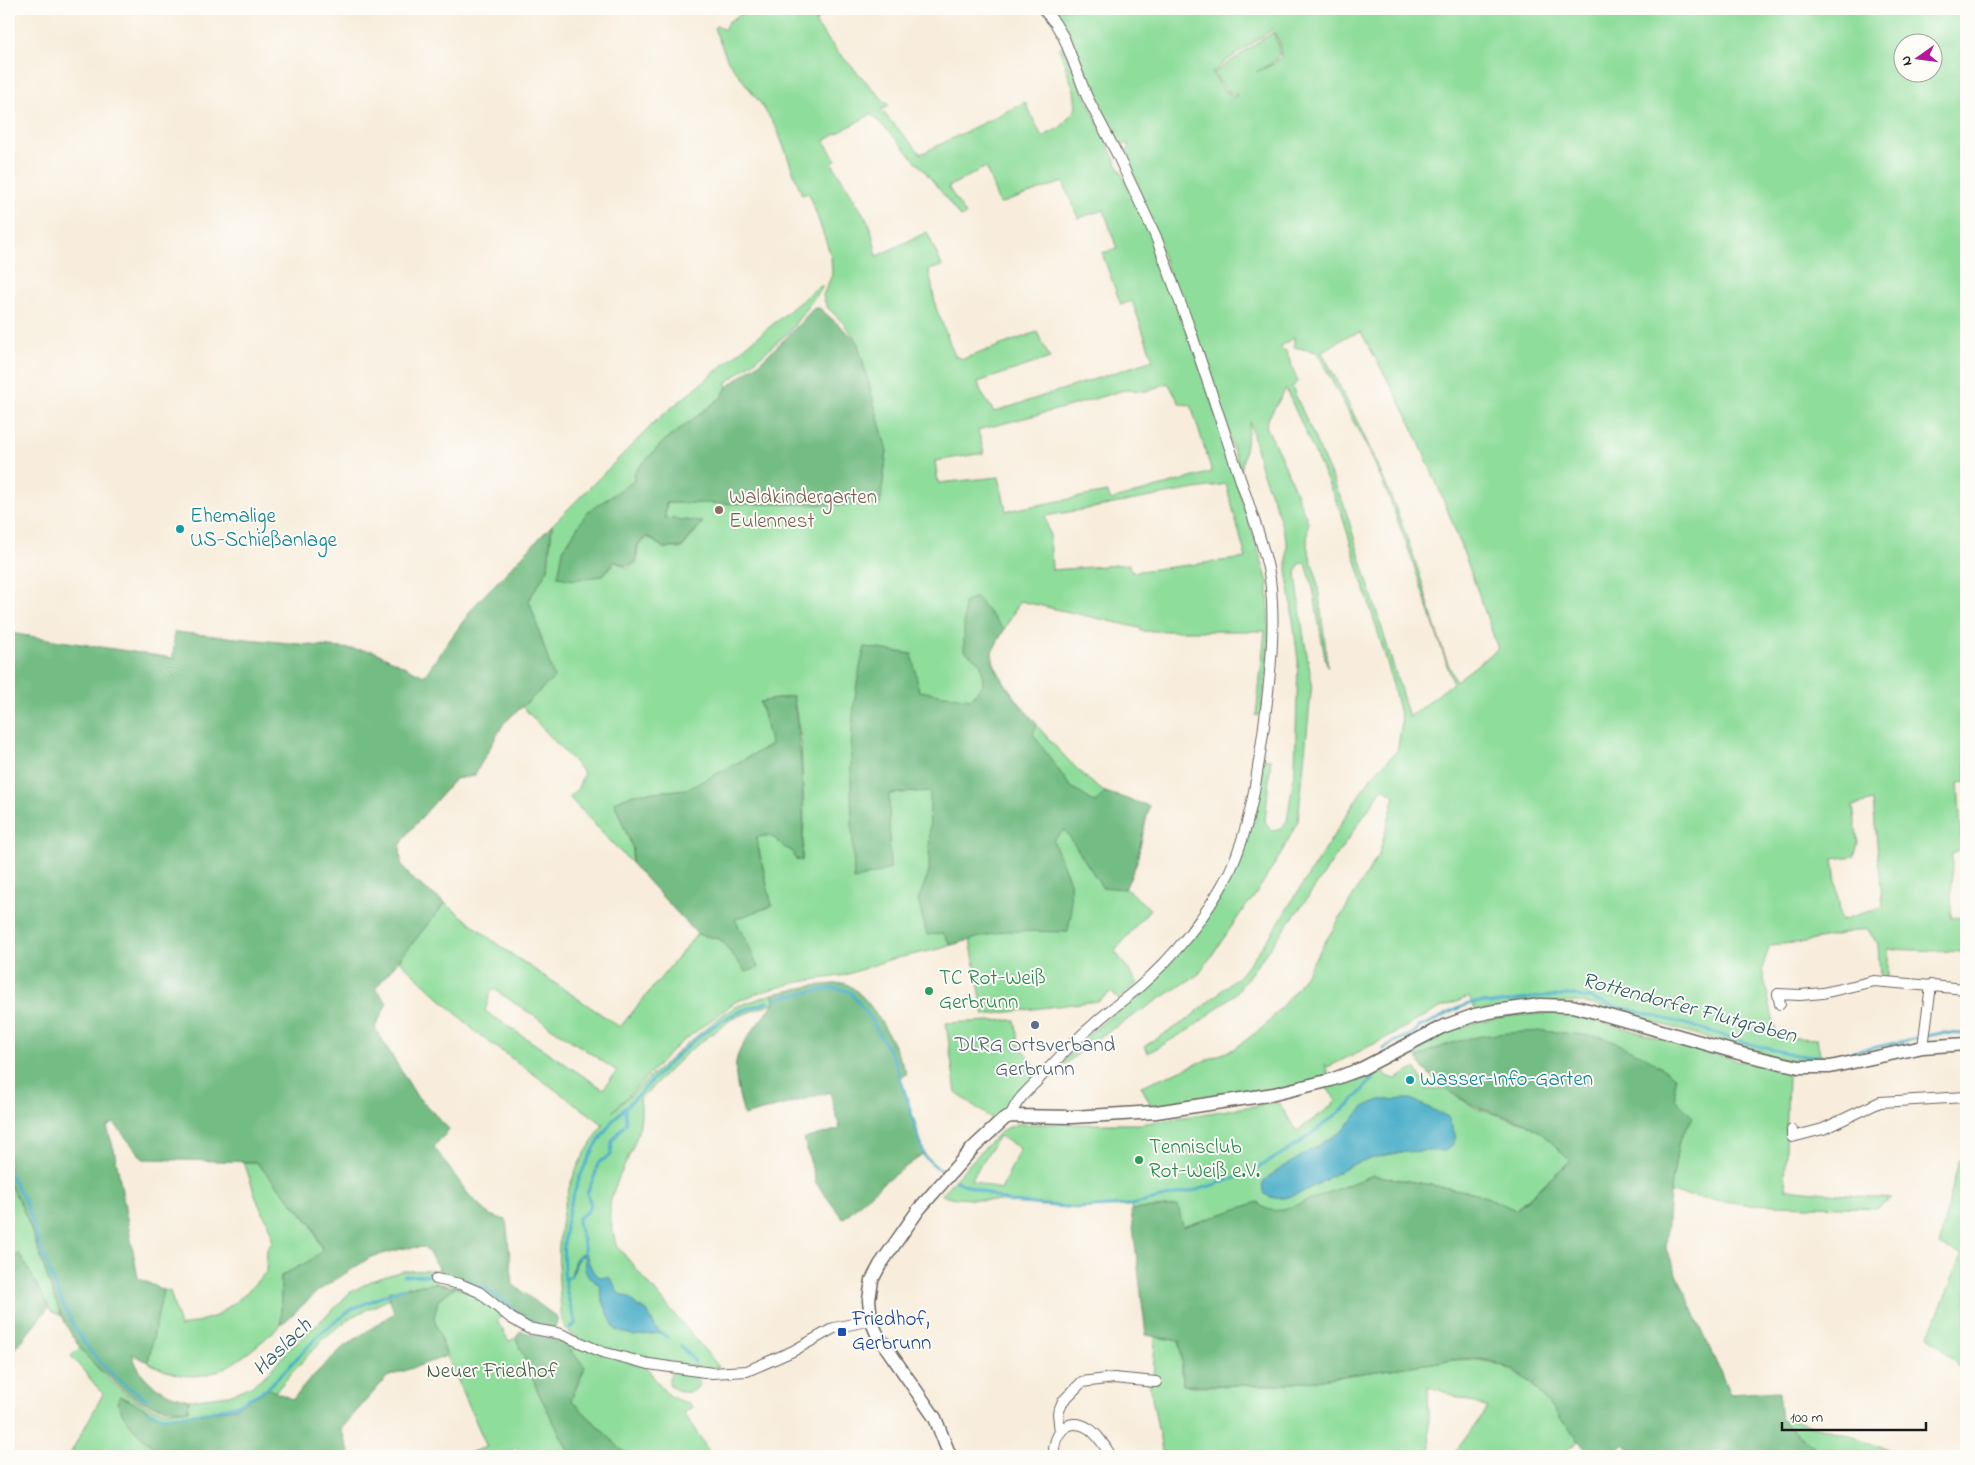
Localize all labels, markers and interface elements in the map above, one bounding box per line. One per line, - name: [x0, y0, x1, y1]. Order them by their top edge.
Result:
- north arrow: [1892, 32, 1942, 82]
- text: N: [1896, 54, 1918, 68]
- place label: Waldkindergarten Eulennest: [729, 483, 877, 537]
- place label: Ehemalige US-Schießanlage: [190, 502, 338, 558]
- marker: Waldkindergarten Eulennest: [713, 504, 725, 516]
- marker: Ehemalige US-Schießanlage: [174, 523, 186, 535]
- place label: TC Rot-Weiß Gerbrunn: [939, 964, 1046, 1018]
- water label: Rottendorfer Flutgraben: [1578, 965, 1801, 1053]
- marker: TC Rot-Weiß Gerbrunn: [923, 985, 935, 997]
- marker: DLRG Ortsverband Gerbrunn: [1029, 1019, 1041, 1031]
- place label: DLRG Ortsverband Gerbrunn: [954, 1031, 1116, 1085]
- place label: Wasser-Info-Garten: [1420, 1065, 1593, 1095]
- marker: Wasser-Info-Garten: [1404, 1074, 1416, 1086]
- place label: Tennisclub Rot-Weiß e.V.: [1149, 1133, 1260, 1187]
- marker: Tennisclub Rot-Weiß e.V.: [1133, 1154, 1145, 1166]
- place label: Friedhof, Gerbrunn: [851, 1305, 931, 1359]
- water label: Haslach: [246, 1311, 320, 1384]
- marker: Friedhof, Gerbrunn: [836, 1326, 848, 1338]
- park label: Neuer Friedhof: [427, 1357, 558, 1387]
- scale bar: [1782, 1400, 1926, 1432]
- text: 100 m: [1790, 1407, 1823, 1429]

